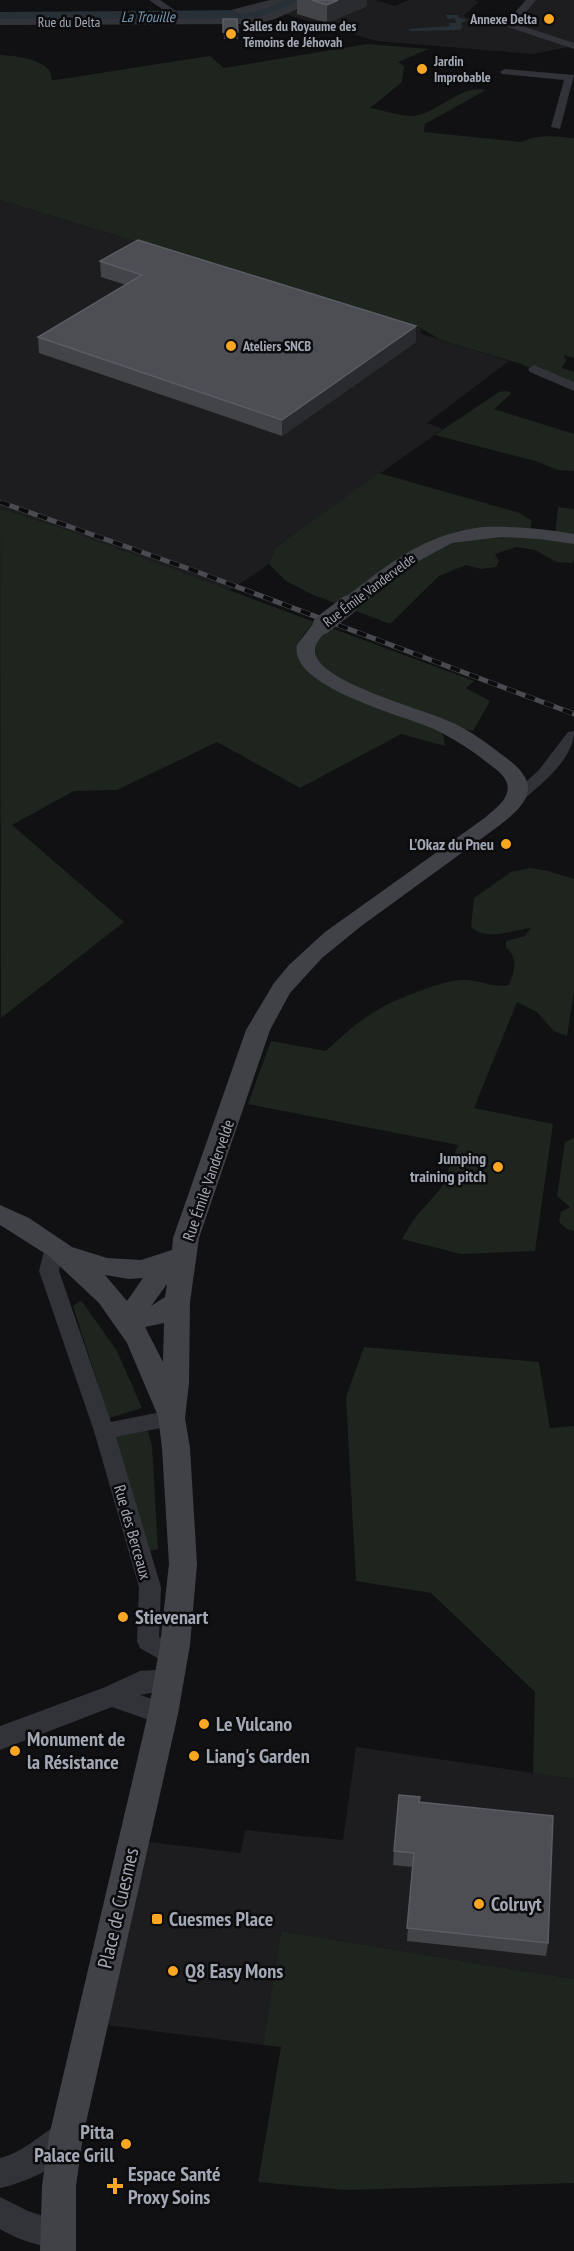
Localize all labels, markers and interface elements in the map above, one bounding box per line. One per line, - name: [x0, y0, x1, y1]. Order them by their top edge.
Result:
- water label: La Trouille: [121, 7, 176, 26]
- place label: Annexe Delta: [469, 10, 537, 28]
- marker: Annexe Delta: [542, 12, 556, 26]
- street label: Rue du Delta: [38, 13, 100, 31]
- place label: Salles du Royaume des Témoins de Jéhovah: [243, 17, 356, 51]
- marker: Salles du Royaume des Témoins de Jéhovah: [224, 27, 238, 41]
- place label: Jardin Improbable: [433, 52, 491, 86]
- marker: Jardin Improbable: [415, 62, 429, 76]
- place label: Ateliers SNCB: [242, 337, 311, 355]
- marker: Ateliers SNCB: [224, 339, 238, 353]
- street label: Rue Émile Vandervelde: [319, 549, 419, 631]
- place label: L'Okaz du Pneu: [409, 834, 494, 854]
- marker: L'Okaz du Pneu: [499, 837, 513, 851]
- street label: Rue Émile Vandervelde: [178, 1117, 238, 1243]
- place label: Jumping training pitch: [410, 1148, 486, 1186]
- marker: Jumping training pitch: [491, 1160, 505, 1174]
- street label: Rue des Berceaux: [110, 1482, 156, 1582]
- place label: Stievenart: [135, 1604, 208, 1630]
- marker: Stievenart: [116, 1610, 130, 1624]
- place label: Le Vulcano: [216, 1711, 292, 1737]
- marker: Le Vulcano: [197, 1717, 211, 1731]
- place label: Monument de la Résistance: [27, 1726, 125, 1775]
- place label: Liang's Garden: [206, 1743, 310, 1769]
- marker: Monument de la Résistance: [8, 1744, 22, 1758]
- marker: Liang's Garden: [187, 1749, 201, 1763]
- street label: Place de Cuesmes: [92, 1845, 145, 1971]
- place label: Colruyt: [491, 1891, 542, 1917]
- marker: Colruyt: [472, 1897, 486, 1911]
- place label: Cuesmes Place: [169, 1906, 273, 1932]
- marker: Cuesmes Place: [150, 1912, 164, 1926]
- place label: Q8 Easy Mons: [185, 1958, 283, 1984]
- marker: Q8 Easy Mons: [166, 1964, 180, 1978]
- place label: Pitta Palace Grill: [34, 2119, 114, 2168]
- marker: Pitta Palace Grill: [119, 2137, 133, 2151]
- place label: Espace Santé Proxy Soins: [128, 2161, 221, 2210]
- marker: Espace Santé Proxy Soins: [106, 2177, 124, 2195]

